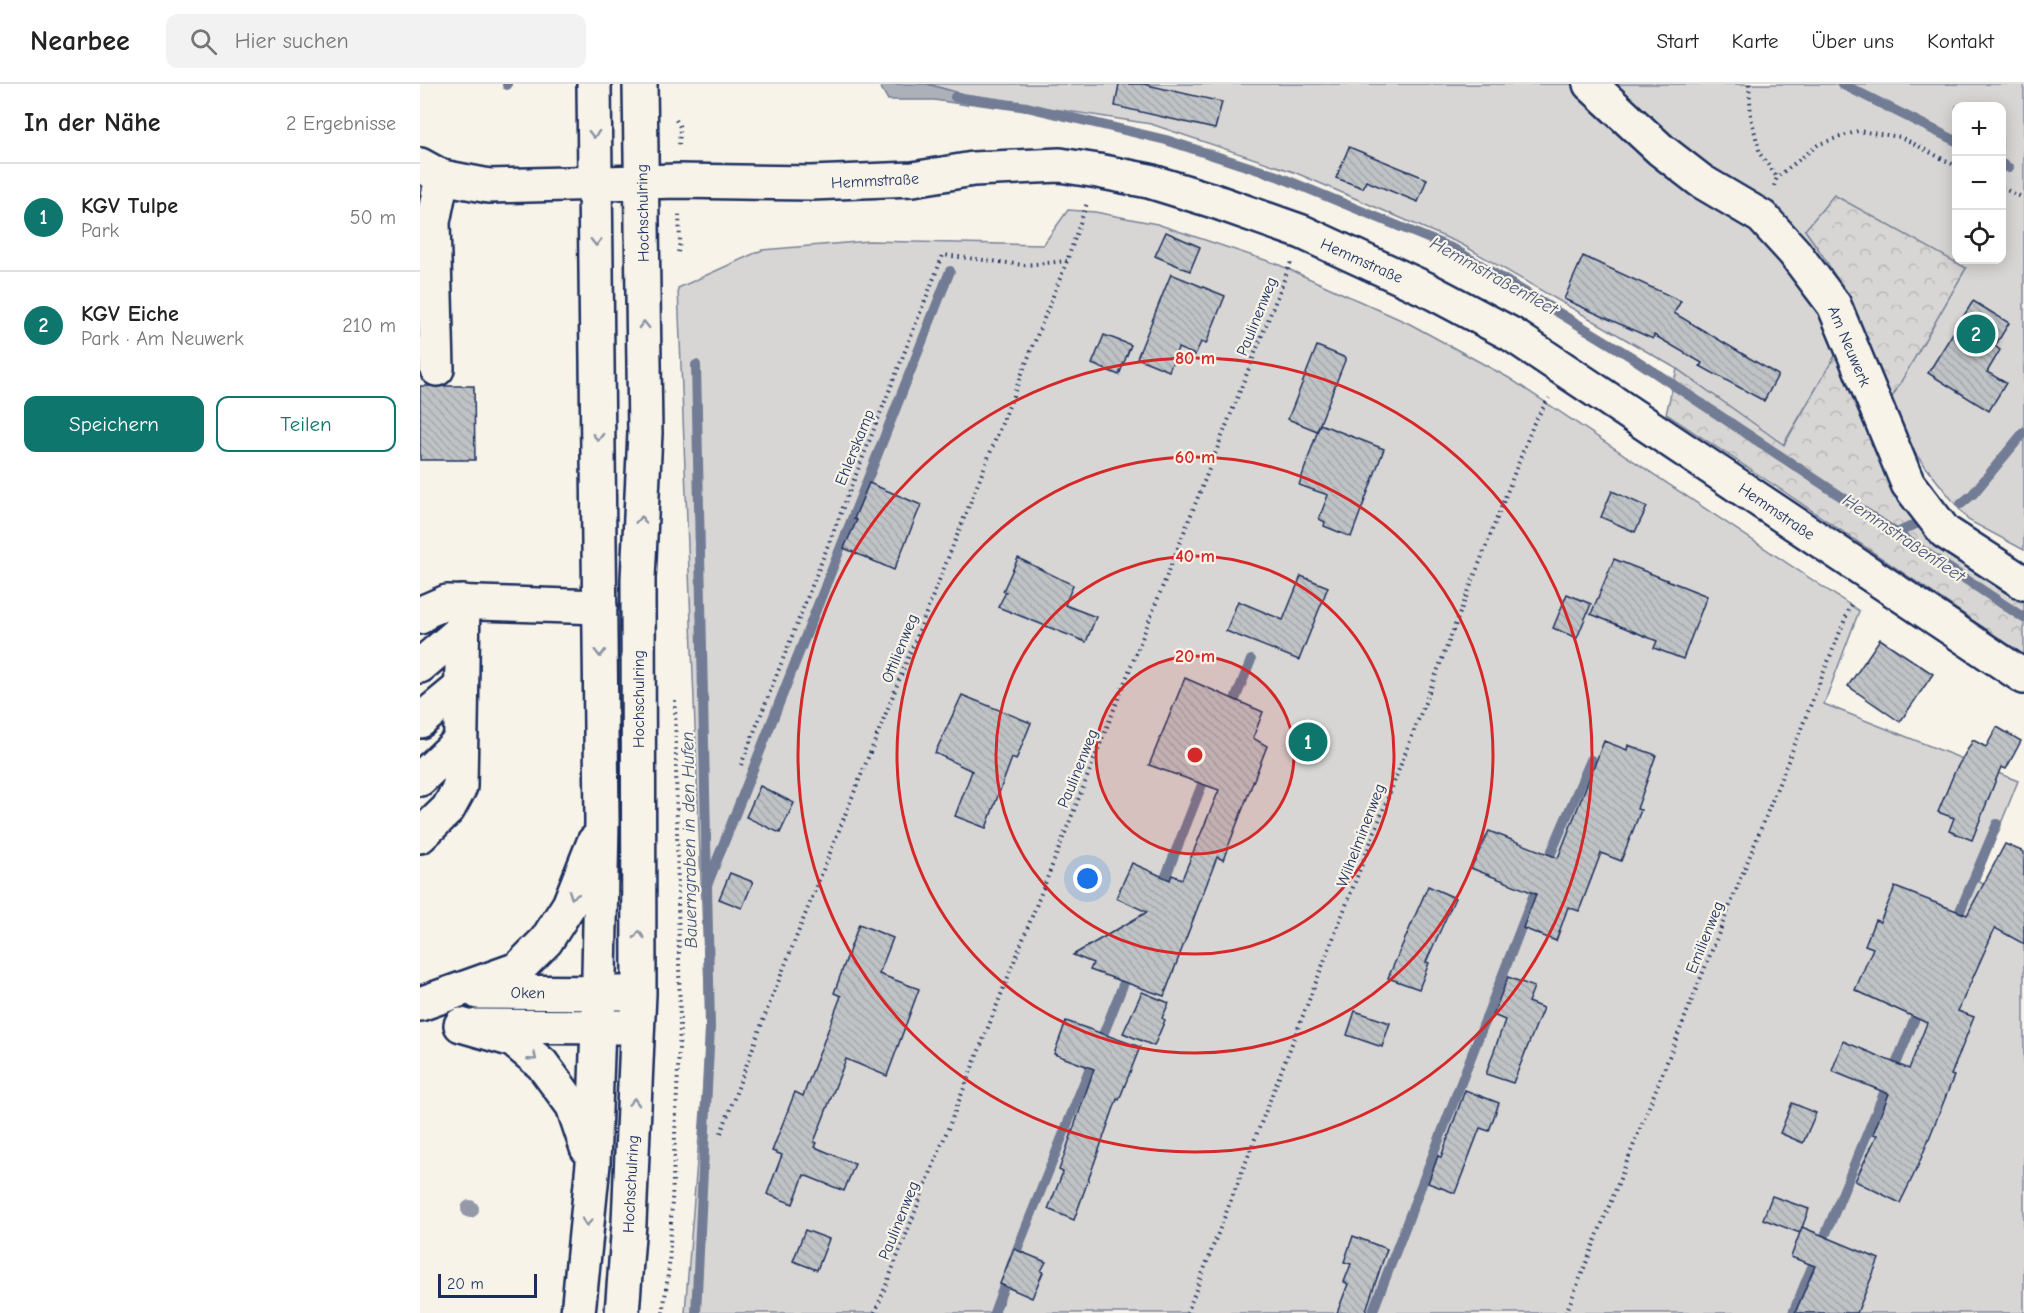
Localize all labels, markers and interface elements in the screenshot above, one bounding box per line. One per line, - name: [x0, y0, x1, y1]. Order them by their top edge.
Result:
- search box: [166, 14, 586, 68]
- text: Nearbee: [30, 25, 130, 57]
- icon: search: [187, 25, 220, 58]
- text: Hier suchen: [235, 28, 349, 54]
- text: Start: [1656, 29, 1699, 53]
- text: Karte: [1732, 29, 1778, 53]
- text: Über uns: [1811, 29, 1894, 53]
- text: Kontakt: [1927, 29, 1994, 53]
- map controls: [1952, 102, 2006, 264]
- button: +: [1952, 102, 2006, 156]
- text: In der Nähe: [24, 108, 161, 138]
- text: 2 Ergebnisse: [286, 112, 396, 135]
- one-way arrow: [588, 129, 600, 138]
- button: −: [1952, 156, 2006, 210]
- street label: Hochschulring: [633, 164, 653, 262]
- street label: Hemmstraße: [831, 170, 919, 192]
- text: KGV Tulpe: [81, 193, 178, 219]
- text: 1: [40, 206, 47, 229]
- text: 50 m: [350, 206, 396, 229]
- button: locate: [1952, 210, 2006, 264]
- text: Park: [81, 219, 119, 242]
- water label: Hemmstraßenfleet: [1426, 233, 1562, 321]
- street label: Hemmstraße: [1318, 235, 1405, 287]
- one-way arrow: [590, 238, 602, 247]
- street label: Paulinenweg: [1233, 274, 1281, 358]
- text: KGV Eiche: [81, 301, 179, 327]
- street label: Am Neuwerk: [1824, 303, 1874, 390]
- pin: 2: [1956, 312, 1996, 356]
- text: 2: [39, 314, 48, 337]
- text: 210 m: [342, 314, 396, 337]
- one-way arrow: [638, 321, 650, 330]
- text: Park · Am Neuwerk: [81, 327, 244, 350]
- text: 80 m: [1175, 348, 1215, 369]
- button: Speichern: [24, 396, 204, 452]
- button: Teilen: [216, 396, 396, 452]
- street label: Ehlerskamp: [832, 407, 878, 488]
- one-way arrow: [592, 433, 604, 442]
- text: 60 m: [1175, 447, 1215, 468]
- street label: Hemmstraße: [1735, 480, 1818, 544]
- water label: Hemmstraßenfleet: [1839, 490, 1970, 588]
- one-way arrow: [635, 516, 648, 525]
- text: 40 m: [1175, 546, 1215, 567]
- street label: Ottilienweg: [878, 611, 922, 686]
- text: 20 m: [1175, 646, 1215, 667]
- one-way arrow: [594, 649, 606, 658]
- street label: Hochschulring: [630, 650, 648, 748]
- pin: 1: [1288, 720, 1328, 764]
- street label: Paulinenweg: [1054, 726, 1102, 810]
- water label: Bauerngraben in den Hufen: [677, 731, 702, 949]
- centre of rings: [1185, 745, 1205, 765]
- street label: Wilhelminenweg: [1333, 781, 1389, 890]
- your location: [1073, 864, 1102, 893]
- one-way arrow: [568, 889, 581, 900]
- street label: Emilienweg: [1682, 899, 1728, 976]
- one-way arrow: [633, 930, 645, 939]
- street label: Oken: [511, 984, 545, 1002]
- one-way arrow: [526, 1049, 537, 1060]
- one-way arrow: [628, 1097, 641, 1106]
- street label: Hochschulring: [619, 1135, 643, 1234]
- street label: Paulinenweg: [875, 1178, 923, 1262]
- one-way arrow: [581, 1218, 594, 1227]
- scale bar: [438, 1271, 537, 1298]
- text: 20 m: [447, 1275, 484, 1293]

